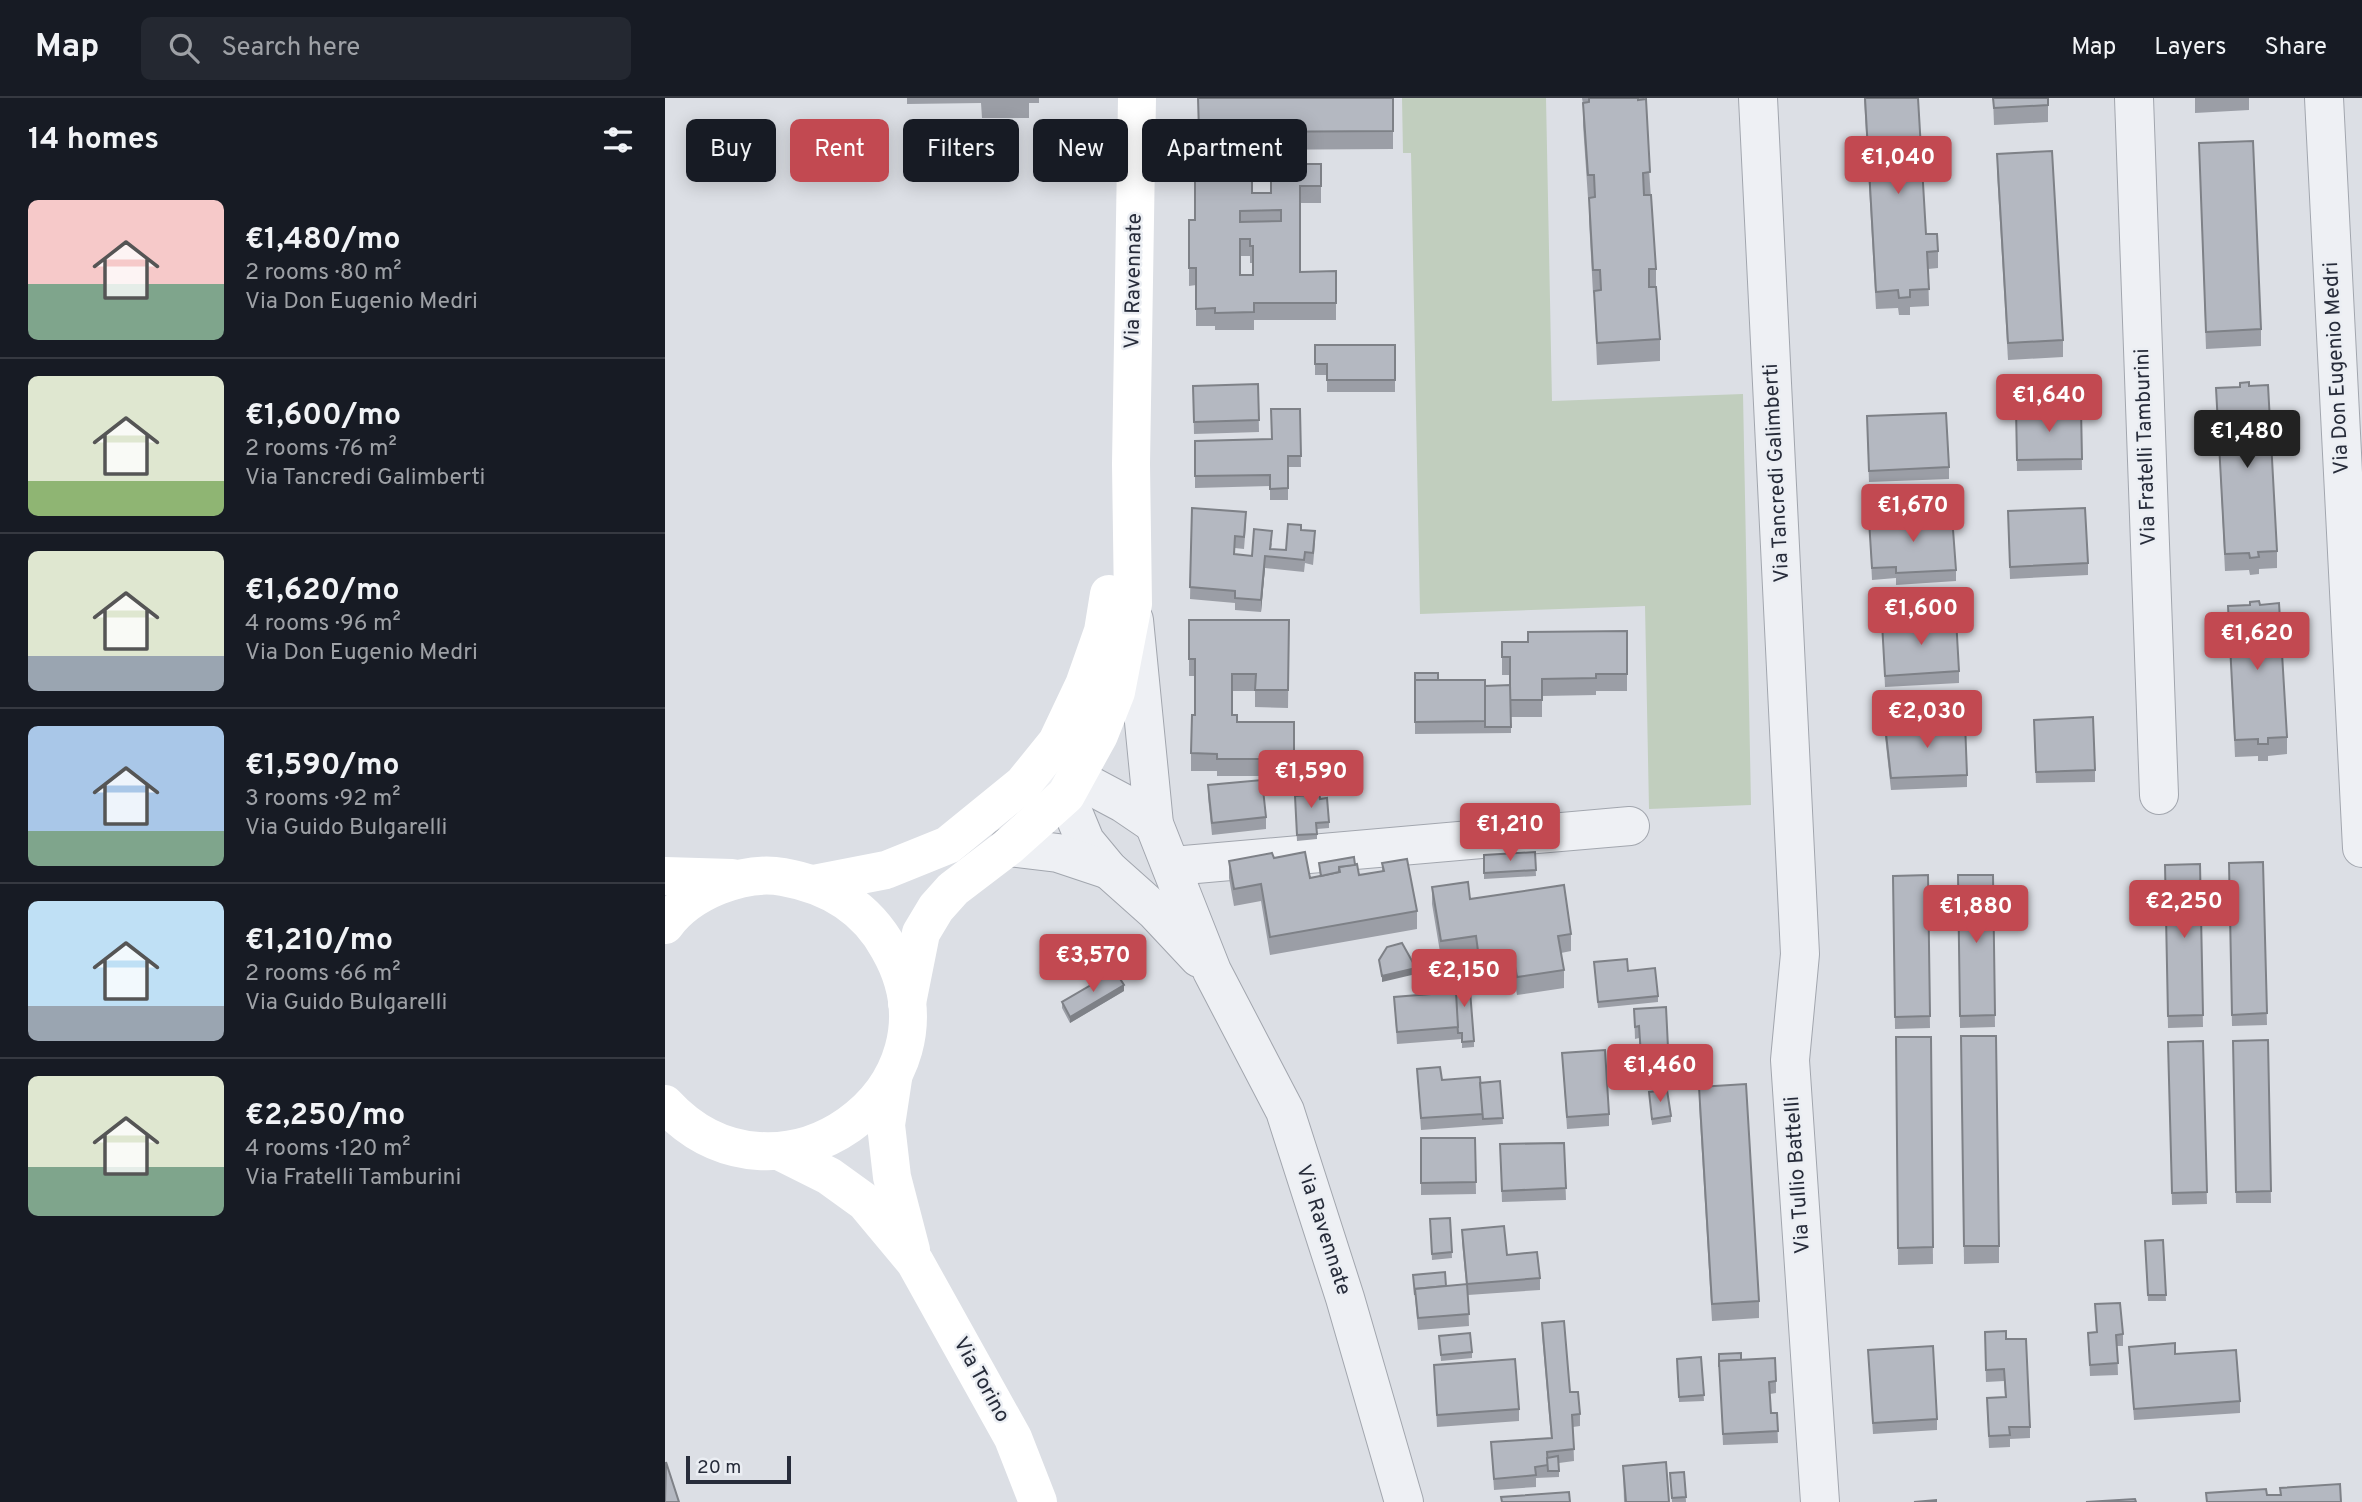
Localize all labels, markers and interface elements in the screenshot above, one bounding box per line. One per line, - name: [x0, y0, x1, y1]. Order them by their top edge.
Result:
- search box: [141, 17, 631, 80]
- text: Map: [35, 27, 99, 69]
- icon: search: [165, 29, 203, 67]
- text: Search here: [221, 32, 360, 65]
- text: Map: [2071, 33, 2116, 63]
- text: Layers: [2154, 33, 2226, 63]
- text: Share: [2264, 33, 2327, 63]
- chip: Buy: [686, 119, 776, 182]
- chip: Rent: [790, 119, 889, 182]
- chip: Filters: [903, 119, 1019, 182]
- chip: New: [1033, 119, 1128, 182]
- chip: Apartment: [1142, 119, 1307, 182]
- icon: filters: [599, 121, 637, 159]
- text: 14 homes: [28, 122, 159, 159]
- pin: €1,040: [1841, 136, 1955, 196]
- text: €1,040: [1861, 144, 1935, 173]
- street label: Via Ravennate: [1119, 213, 1149, 349]
- text: €1,480/mo: [245, 222, 400, 259]
- icon: home: [84, 228, 168, 312]
- text: 2 rooms · 80 m²: [245, 259, 402, 288]
- street label: Via Don Eugenio Medri: [2318, 261, 2356, 475]
- text: Via Don Eugenio Medri: [245, 288, 478, 317]
- street label: Via Fratelli Tamburini: [2129, 348, 2163, 546]
- street label: Via Tancredi Galimberti: [1758, 363, 1796, 583]
- pin: €1,640: [1992, 374, 2106, 434]
- text: €1,640: [2012, 382, 2086, 411]
- text: €1,600/mo: [245, 398, 401, 435]
- icon: home: [84, 404, 168, 488]
- pin: €1,480: [2190, 410, 2304, 470]
- text: €1,480: [2210, 418, 2284, 447]
- text: 2 rooms · 76 m²: [245, 435, 397, 464]
- text: Via Tancredi Galimberti: [245, 464, 485, 493]
- pin: €1,670: [1856, 484, 1970, 544]
- text: €1,670: [1877, 492, 1949, 521]
- text: €1,620/mo: [245, 573, 399, 610]
- icon: home: [84, 579, 168, 663]
- pin: €1,600: [1864, 588, 1978, 647]
- text: €1,600: [1884, 595, 1958, 624]
- text: 4 rooms · 96 m²: [245, 610, 401, 639]
- pin: €1,620: [2200, 612, 2314, 672]
- text: €1,620: [2220, 620, 2294, 649]
- text: Via Don Eugenio Medri: [245, 639, 478, 668]
- pin: €2,030: [1870, 690, 1984, 750]
- text: €2,030: [1888, 698, 1966, 727]
- text: €1,590/mo: [245, 748, 400, 785]
- pin: €1,590: [1254, 750, 1368, 810]
- icon: home: [84, 754, 168, 838]
- text: €1,590: [1274, 758, 1348, 787]
- text: 3 rooms · 92 m²: [245, 785, 401, 814]
- pin: €1,210: [1453, 804, 1567, 863]
- text: €1,210: [1476, 811, 1544, 840]
- text: Via Guido Bulgarelli: [245, 814, 447, 843]
- pin: €2,250: [2127, 880, 2241, 940]
- pin: €1,880: [1919, 886, 2033, 945]
- text: €2,250: [2145, 888, 2223, 917]
- text: €1,880: [1939, 893, 2013, 922]
- text: €1,210/mo: [245, 923, 393, 960]
- icon: home: [84, 929, 168, 1013]
- pin: €3,570: [1036, 934, 1150, 994]
- text: €3,570: [1055, 942, 1131, 971]
- pin: €2,150: [1407, 950, 1521, 1009]
- text: €2,150: [1428, 957, 1500, 986]
- text: 2 rooms · 66 m²: [245, 960, 401, 989]
- text: Via Guido Bulgarelli: [245, 989, 447, 1018]
- pin: €1,460: [1603, 1044, 1717, 1104]
- text: €1,460: [1623, 1052, 1697, 1081]
- street label: Via Tullio Battelli: [1779, 1095, 1817, 1255]
- text: €2,250/mo: [245, 1098, 405, 1135]
- icon: home: [84, 1104, 168, 1188]
- text: 4 rooms · 120 m²: [245, 1135, 411, 1164]
- street label: Via Ravennate: [1289, 1161, 1357, 1299]
- text: Via Fratelli Tamburini: [245, 1164, 461, 1193]
- street label: Via Torino: [947, 1333, 1015, 1427]
- scale bar: [686, 1453, 791, 1485]
- text: 20 m: [697, 1456, 741, 1480]

